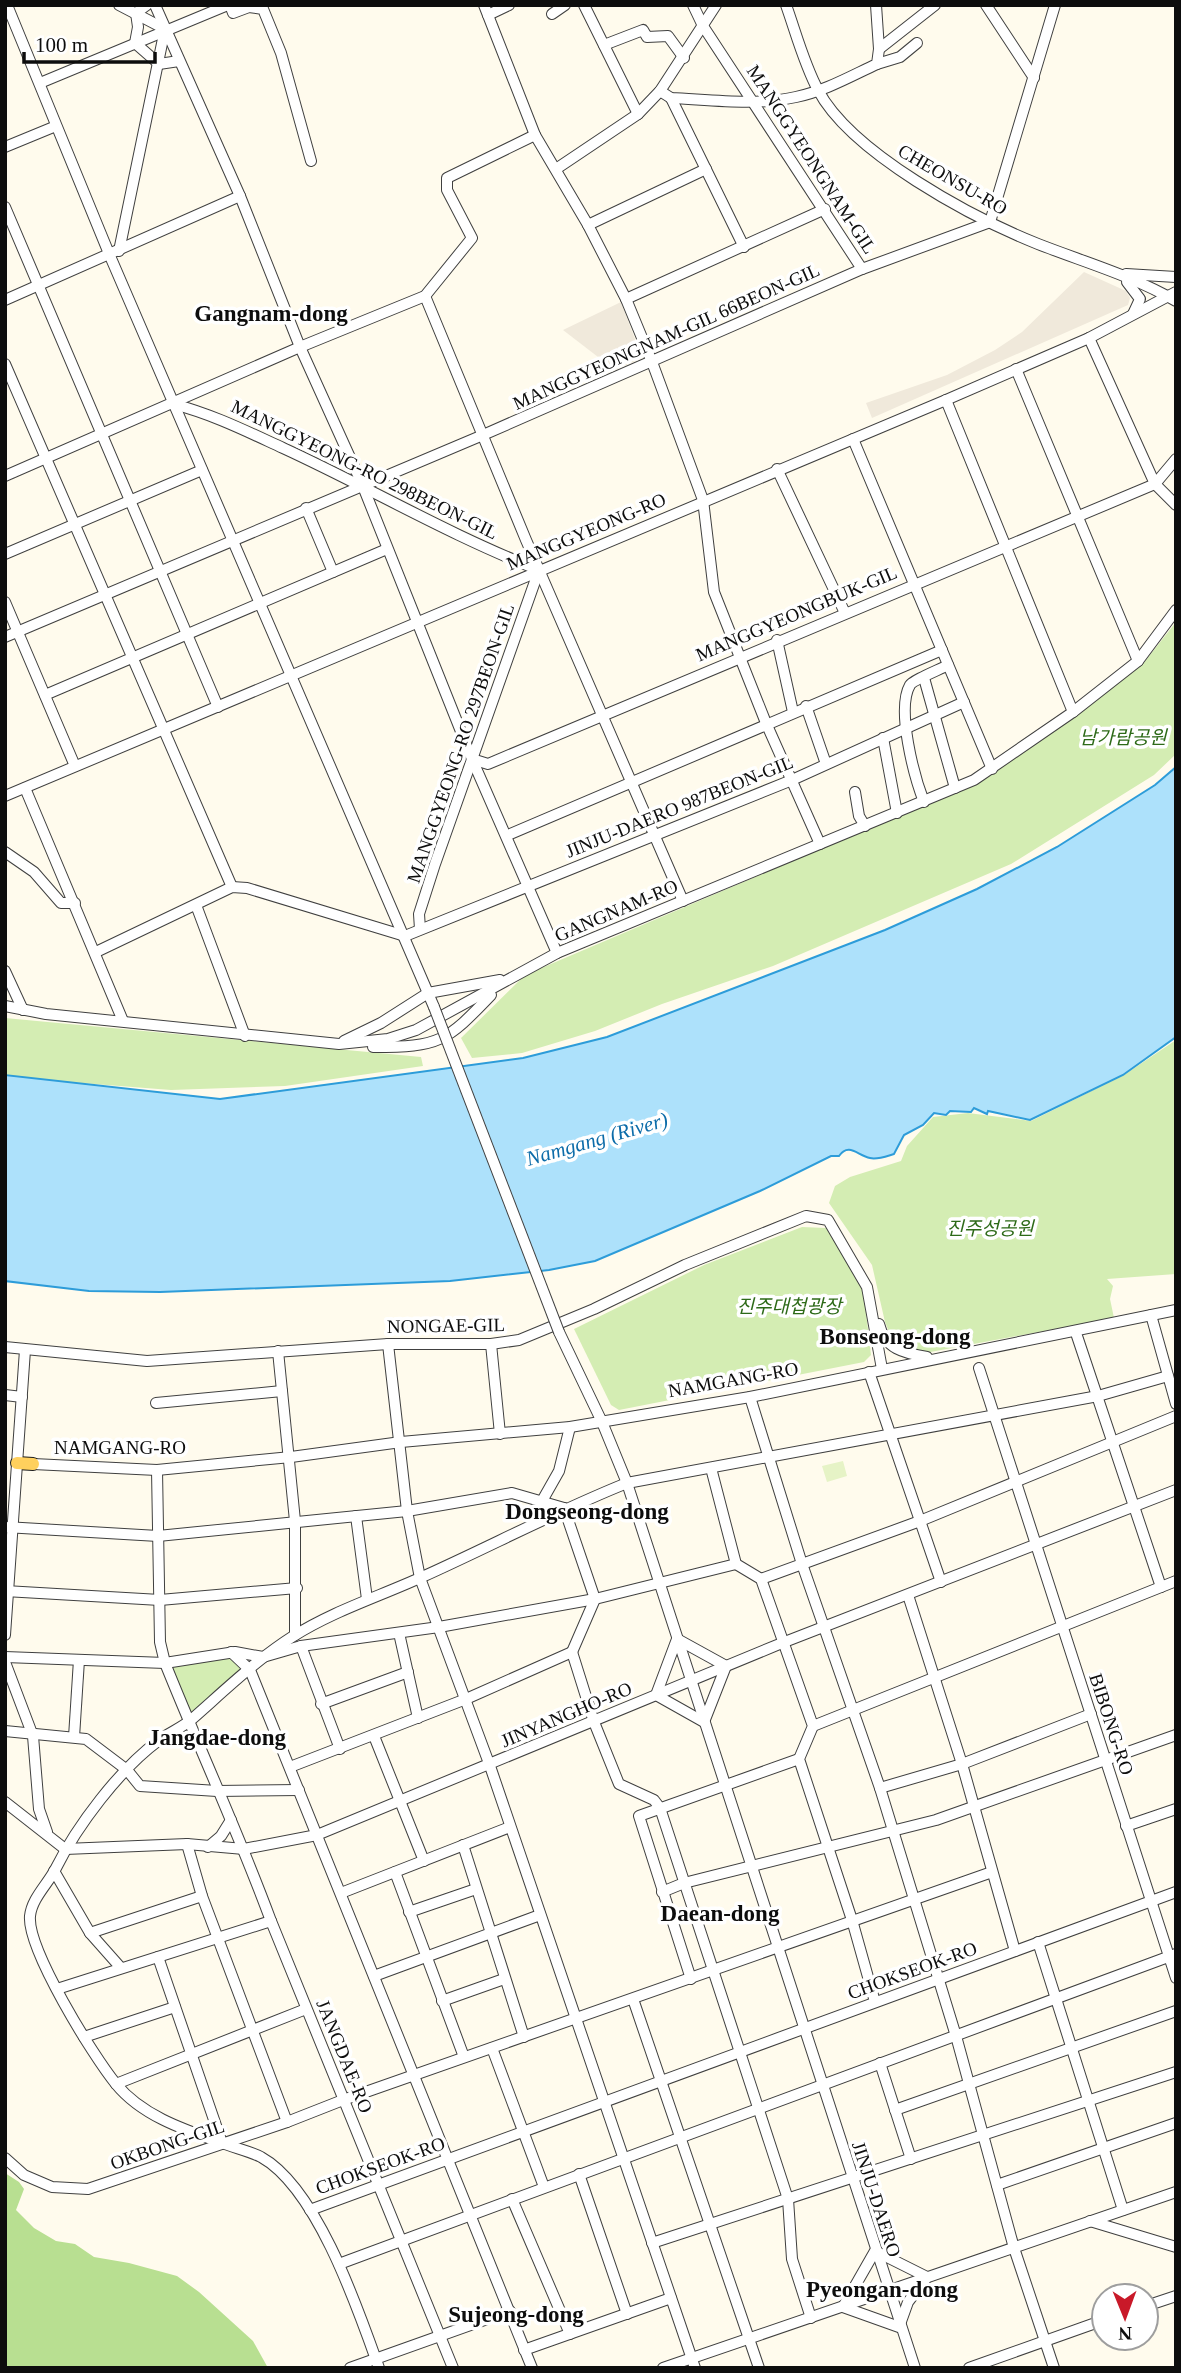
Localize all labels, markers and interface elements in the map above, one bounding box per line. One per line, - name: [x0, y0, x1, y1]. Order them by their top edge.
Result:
- scale bar: [24, 21, 156, 65]
- text: 100 m: [35, 33, 88, 57]
- street label: MANGGYEONGNAM-GIL: [743, 61, 880, 257]
- street label: CHEONSU-RO: [894, 140, 1011, 219]
- street label: MANGGYEONGNAM-GIL 66BEON-GIL: [510, 259, 823, 414]
- district label: Gangnam-dong: [194, 301, 348, 326]
- street label: MANGGYEONG-RO 298BEON-GIL: [228, 396, 501, 543]
- street label: MANGGYEONG-RO: [503, 488, 669, 575]
- street label: MANGGYEONGBUK-GIL: [693, 562, 900, 665]
- street label: MANGGYEONG-RO 297BEON-GIL: [403, 601, 518, 886]
- park label: 남가람공원: [1079, 727, 1168, 748]
- street label: JINJU-DAERO 987BEON-GIL: [562, 751, 796, 862]
- street label: GANGNAM-RO: [551, 875, 681, 946]
- water label: Namgang (River): [522, 1107, 671, 1171]
- park label: 진주성공원: [946, 1218, 1035, 1239]
- park label: 진주대첩광장: [737, 1296, 844, 1317]
- street label: NONGAE-GIL: [387, 1314, 505, 1337]
- district label: Bonseong-dong: [820, 1324, 971, 1349]
- street label: NAMGANG-RO: [666, 1358, 800, 1401]
- street label: NAMGANG-RO: [54, 1437, 186, 1458]
- district label: Dongseong-dong: [505, 1499, 669, 1524]
- street label: BIBONG-RO: [1085, 1671, 1138, 1778]
- street label: JINYANGHO-RO: [497, 1677, 635, 1752]
- district label: Jangdae-dong: [148, 1725, 287, 1750]
- district label: Daean-dong: [661, 1901, 780, 1926]
- street label: CHOKSEOK-RO: [845, 1937, 980, 2004]
- street label: JANGDAE-RO: [312, 1996, 377, 2116]
- street label: OKBONG-GIL: [107, 2115, 227, 2174]
- street label: CHOKSEOK-RO: [313, 2132, 448, 2199]
- street label: JINJU-DAERO: [848, 2139, 905, 2260]
- district label: Pyeongan-dong: [806, 2277, 959, 2302]
- north arrow: [1090, 2282, 1160, 2352]
- district label: Sujeong-dong: [448, 2302, 584, 2327]
- text: N: [1118, 2323, 1132, 2344]

